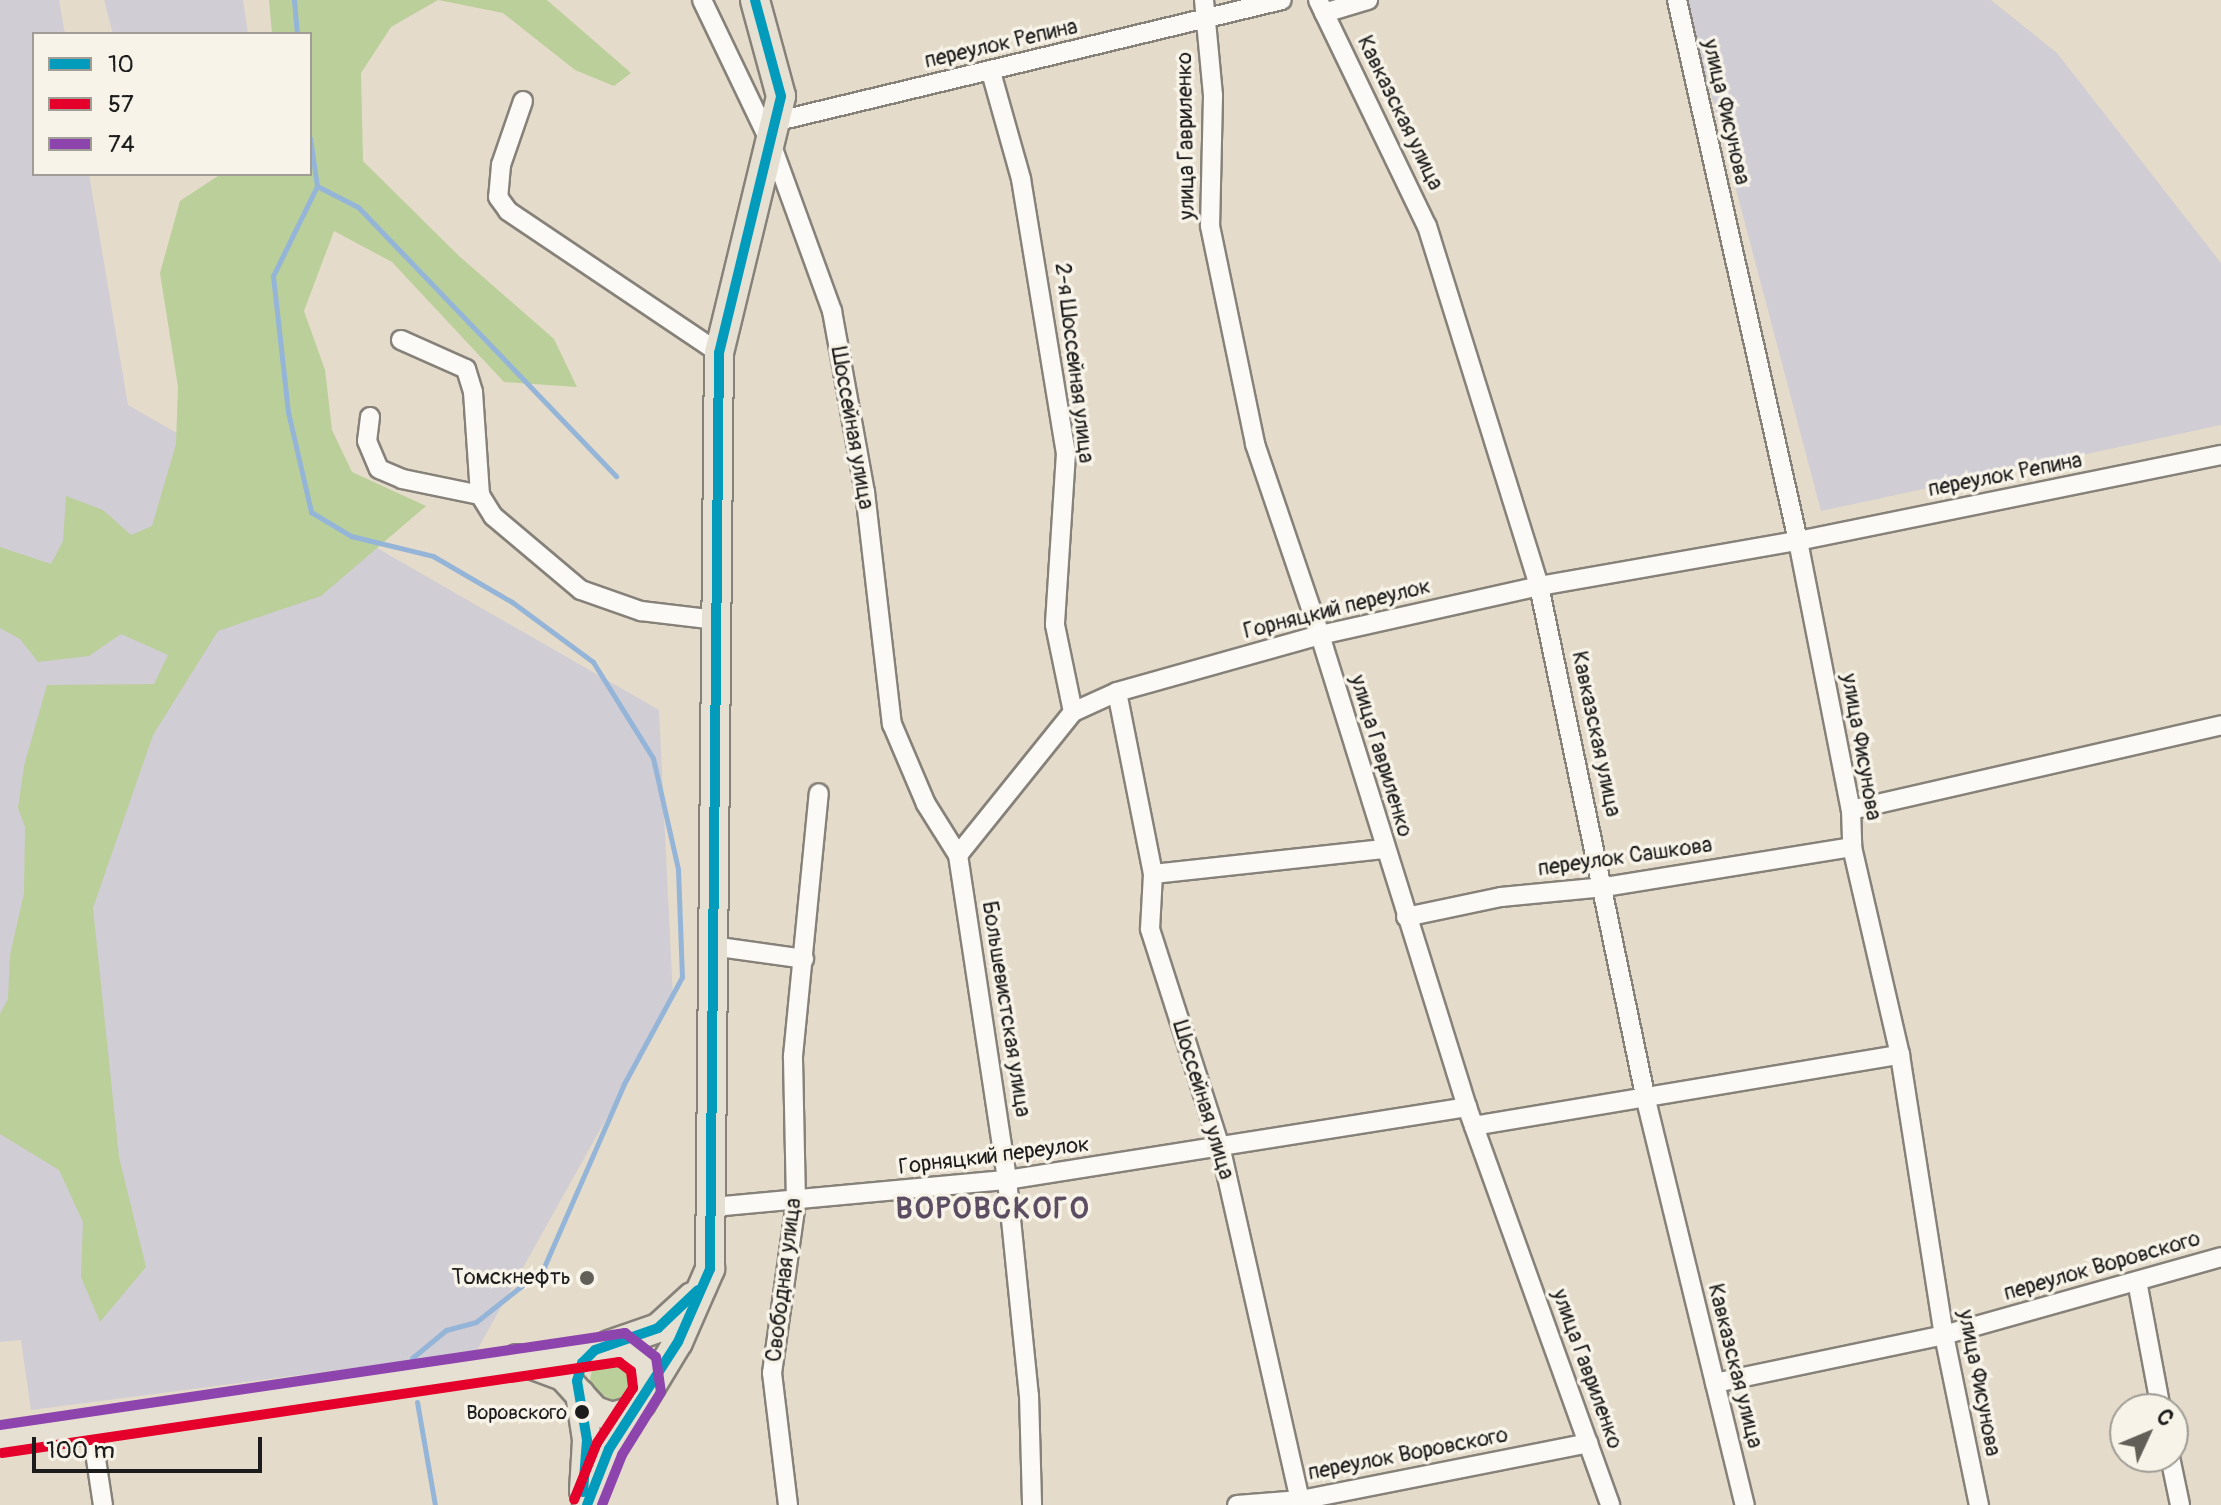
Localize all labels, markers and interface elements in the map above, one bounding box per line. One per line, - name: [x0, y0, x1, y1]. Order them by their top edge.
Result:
- street label: переулок Репина: [922, 14, 1080, 74]
- street label: Кавказская улица: [1351, 31, 1449, 195]
- legend: [32, 32, 312, 176]
- street label: улица Фисунова: [1696, 37, 1756, 187]
- text: 10: [108, 50, 134, 79]
- street label: улица Гавриленко: [1171, 52, 1201, 220]
- text: 57: [108, 90, 134, 119]
- text: 74: [108, 130, 135, 159]
- street label: 2-я Шоссейная улица: [1049, 261, 1099, 465]
- street label: Шоссейная улица: [825, 345, 879, 511]
- street label: переулок Репина: [1926, 447, 2084, 503]
- street label: Горняцкий переулок: [1241, 573, 1433, 645]
- street label: Кавказская улица: [1566, 649, 1626, 819]
- street label: улица Гавриленко: [1344, 672, 1418, 840]
- street label: улица Фисунова: [1835, 672, 1887, 822]
- street label: переулок Сашкова: [1536, 832, 1714, 882]
- street label: Большевистская улица: [976, 899, 1036, 1119]
- street label: Шоссейная улица: [1166, 1017, 1240, 1183]
- street label: Горняцкий переулок: [897, 1131, 1091, 1181]
- district label: ВОРОВСКОГО: [895, 1191, 1091, 1227]
- street label: Свободная улица: [761, 1197, 807, 1363]
- street label: переулок Воровского: [2001, 1225, 2203, 1307]
- place label: Томскнефть: [451, 1265, 571, 1291]
- marker: Томскнефть: [578, 1269, 596, 1287]
- street label: Кавказская улица: [1702, 1281, 1768, 1451]
- street label: улица Гавриленко: [1546, 1286, 1628, 1452]
- street label: улица Фисунова: [1952, 1308, 2006, 1458]
- north arrow: [2109, 1393, 2189, 1473]
- place label: Воровского: [466, 1400, 567, 1424]
- text: С: [2150, 1403, 2180, 1432]
- marker: Воровского: [574, 1404, 590, 1420]
- scale bar: [36, 1421, 266, 1471]
- street label: переулок Воровского: [1306, 1422, 1510, 1486]
- text: 100 m: [46, 1436, 115, 1465]

